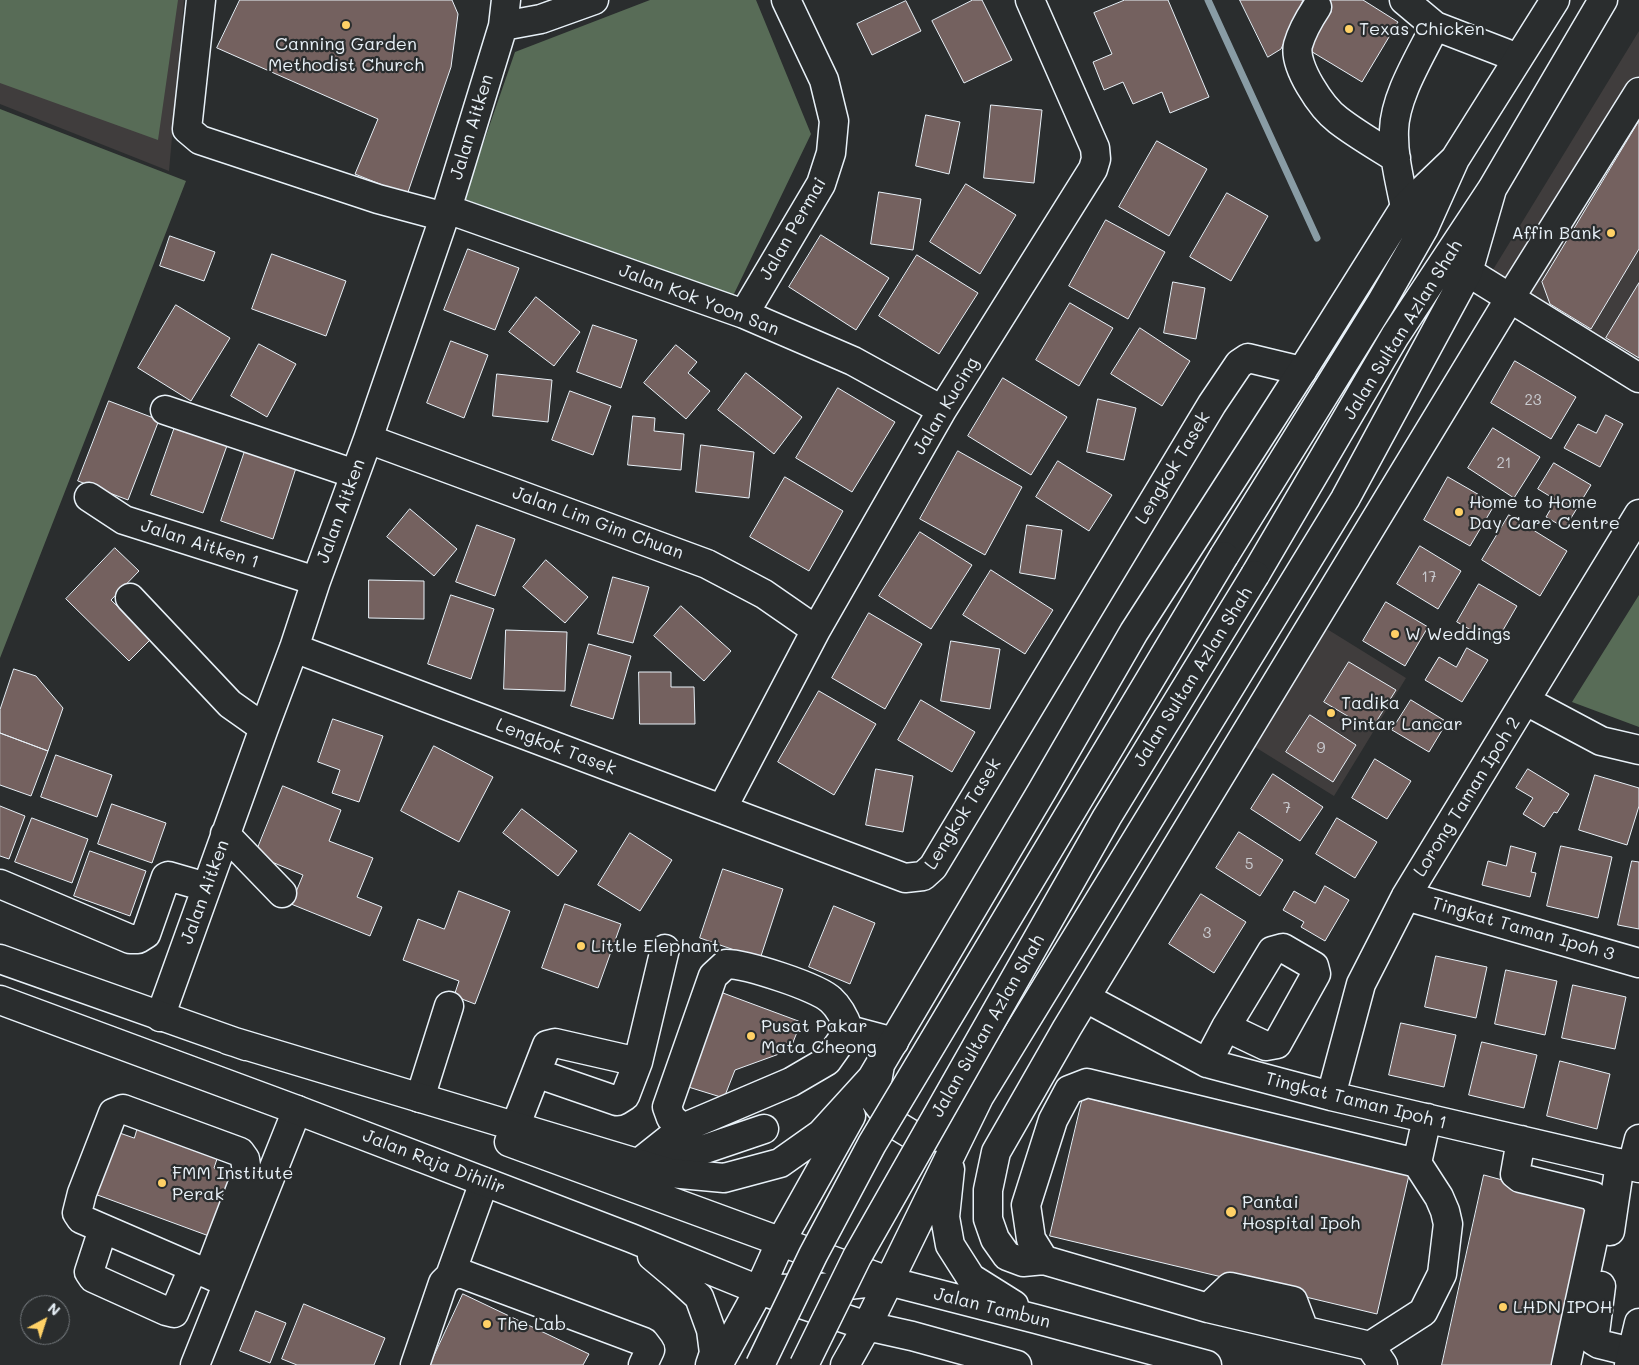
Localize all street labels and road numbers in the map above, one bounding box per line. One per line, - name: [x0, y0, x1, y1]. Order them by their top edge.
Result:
- street label: Jalan Aitken: [446, 72, 498, 182]
- street label: Jalan Permai: [755, 174, 831, 284]
- street label: Jalan Sultan Azlan Shah: [1339, 236, 1467, 424]
- street label: Jalan Kok Yoon San: [616, 260, 782, 340]
- street label: Jalan Kucing: [908, 353, 984, 459]
- street label: Lengkok Tasek: [1131, 408, 1215, 528]
- street label: Jalan Aitken: [312, 456, 370, 566]
- street label: Jalan Lim Gim Chuan: [509, 482, 687, 564]
- street label: Jalan Aitken 1: [138, 515, 262, 573]
- street label: Jalan Sultan Azlan Shah: [1129, 583, 1257, 771]
- street label: Lorong Taman Ipoh 2: [1409, 713, 1525, 881]
- street label: Lengkok Tasek: [493, 714, 619, 780]
- street label: Lengkok Tasek: [920, 754, 1006, 874]
- street label: Jalan Aitken: [176, 837, 234, 947]
- street label: Tingkat Taman Ipoh 3: [1429, 893, 1617, 965]
- street label: Jalan Sultan Azlan Shah: [927, 931, 1049, 1121]
- street label: Tingkat Taman Ipoh 1: [1263, 1068, 1449, 1134]
- street label: Jalan Raja Dihilir: [360, 1125, 508, 1199]
- street label: Jalan Tambun: [931, 1283, 1053, 1333]

